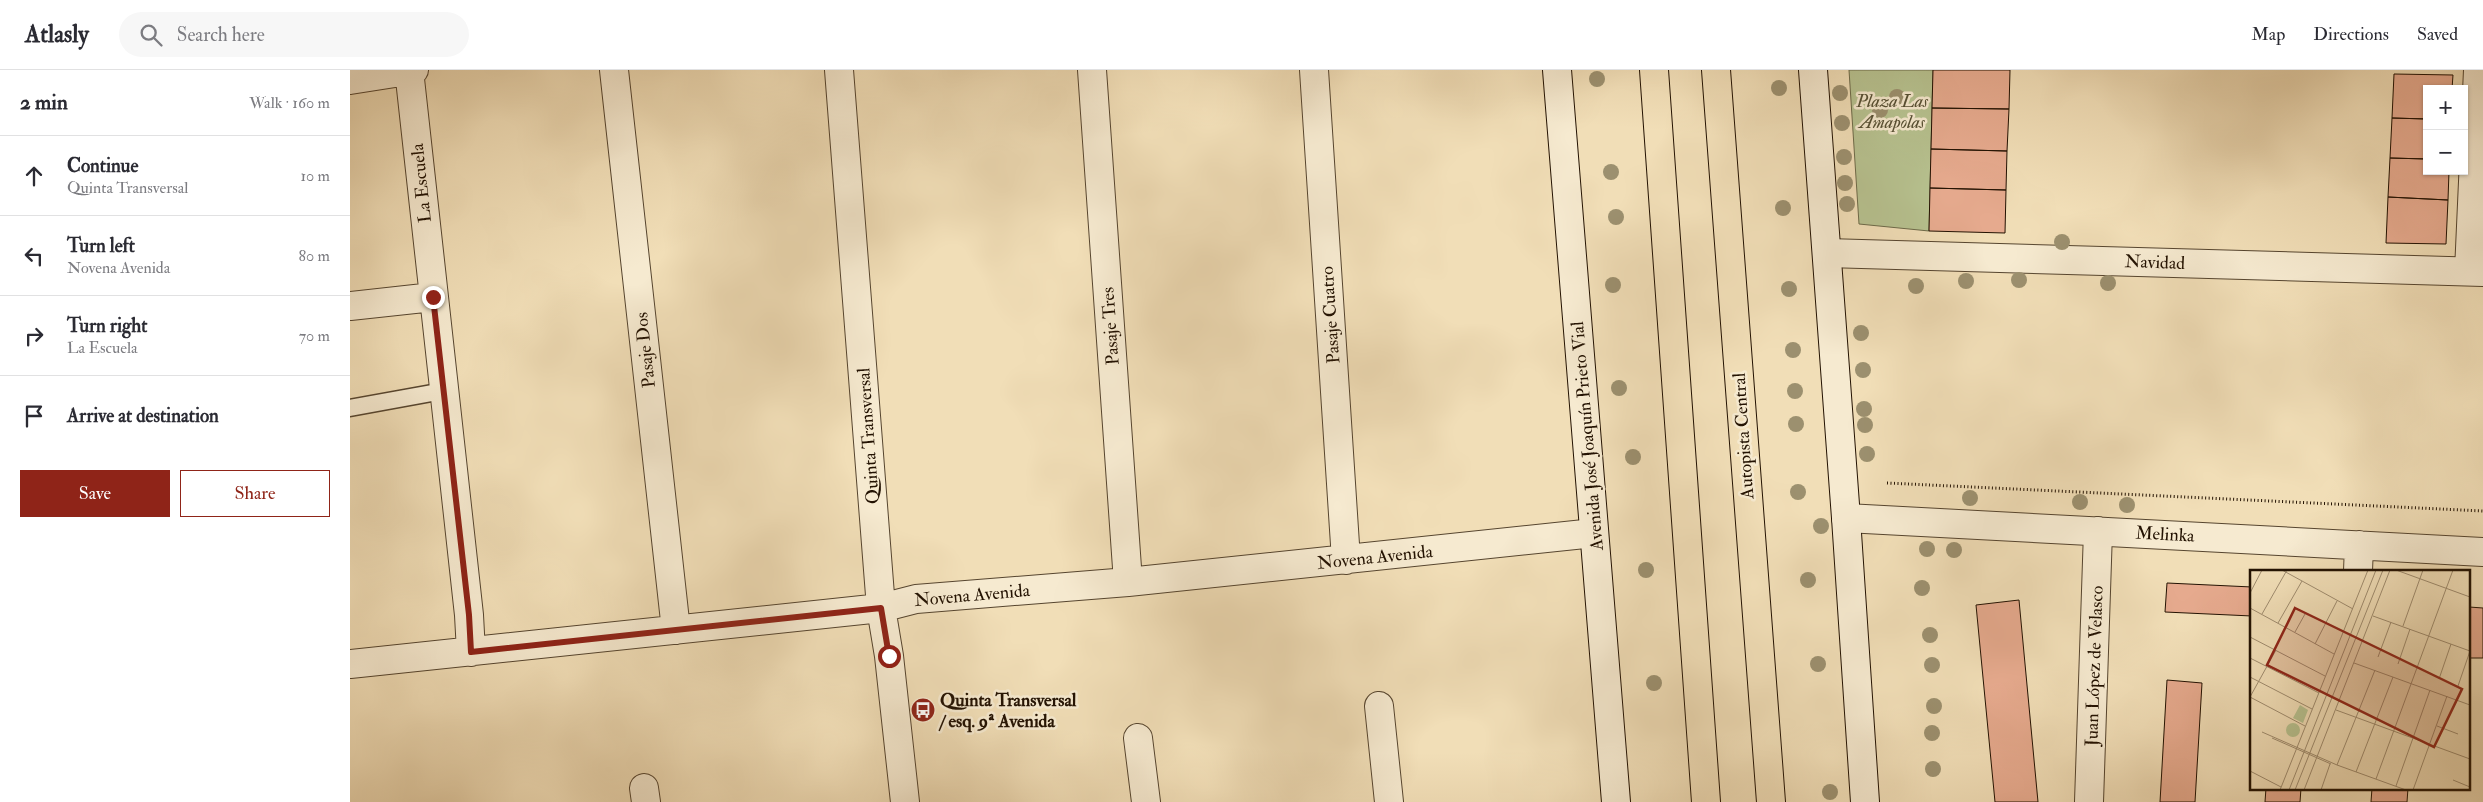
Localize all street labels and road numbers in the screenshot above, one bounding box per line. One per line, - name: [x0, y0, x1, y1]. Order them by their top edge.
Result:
- street label: La Escuela: [406, 142, 437, 224]
- street label: Navidad: [2124, 250, 2186, 275]
- street label: Pasaje Cuatro: [1316, 265, 1345, 364]
- street label: Pasaje Tres: [1096, 286, 1125, 366]
- street label: Pasaje Dos: [630, 311, 661, 389]
- street label: Avenida José Joaquín Prieto Vial: [1566, 320, 1609, 552]
- street label: Quinta Transversal: [852, 367, 885, 505]
- street label: Autopista Central: [1728, 372, 1759, 501]
- street label: Melinka: [2135, 521, 2196, 548]
- street label: Novena Avenida: [1316, 540, 1435, 575]
- street label: Novena Avenida: [913, 579, 1032, 612]
- street label: Juan López de Velasco: [2080, 585, 2109, 748]

